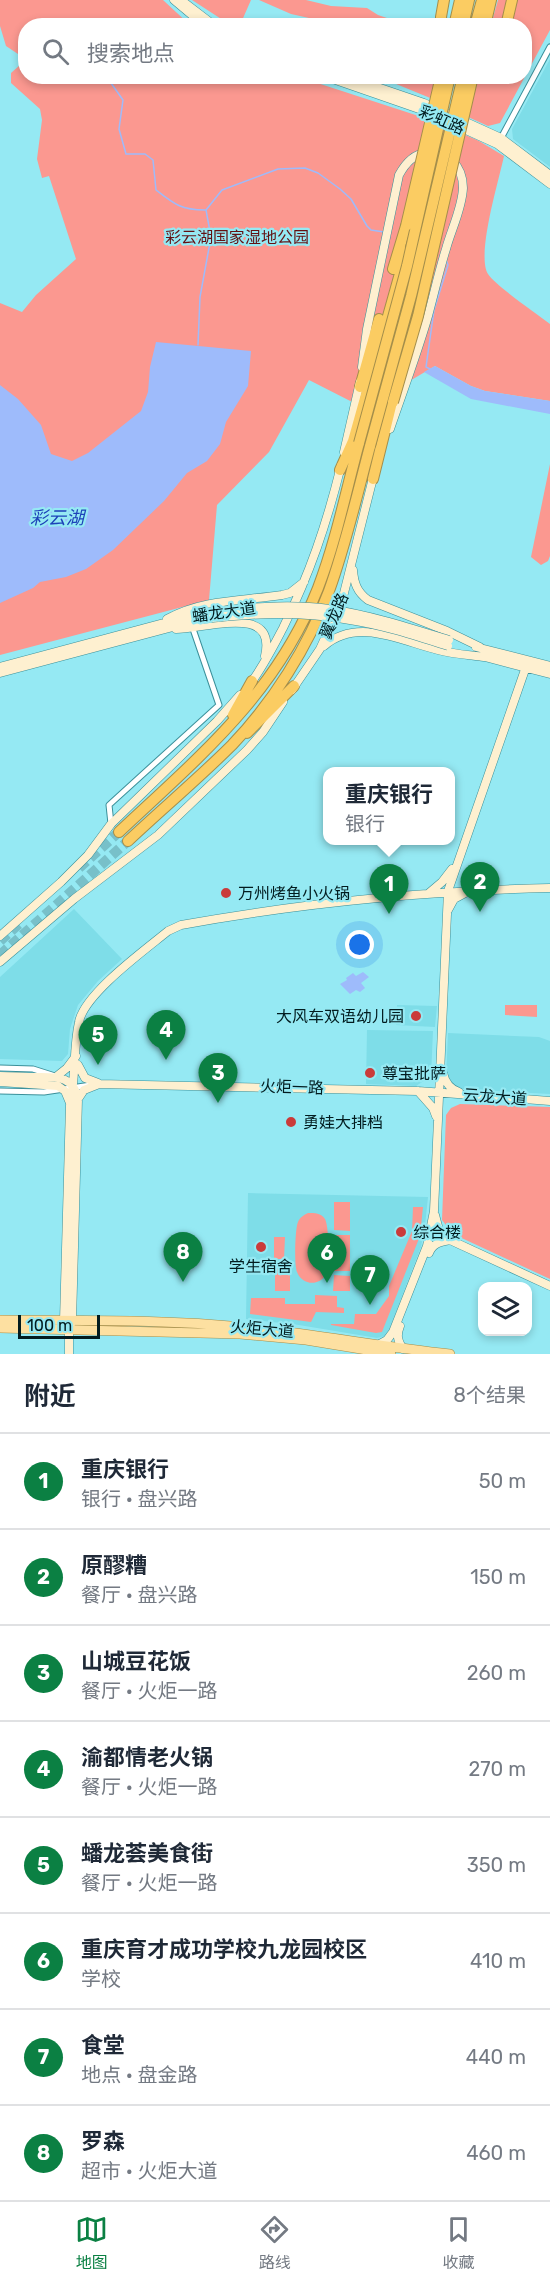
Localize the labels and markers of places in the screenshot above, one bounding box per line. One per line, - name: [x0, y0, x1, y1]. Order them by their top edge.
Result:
- pin: 2: [460, 862, 500, 912]
- pin: 1: [370, 864, 408, 914]
- place label: 万州烤鱼小火锅: [238, 884, 350, 903]
- marker: 万州烤鱼小火锅: [219, 886, 233, 900]
- place label: 大风车双语幼儿园: [276, 1007, 404, 1026]
- marker: 大风车双语幼儿园: [409, 1009, 423, 1023]
- pin: 4: [146, 1010, 186, 1060]
- pin: 5: [78, 1016, 118, 1065]
- pin: 3: [198, 1054, 238, 1103]
- place label: 尊宝批萨: [382, 1064, 446, 1083]
- marker: 尊宝批萨: [363, 1066, 377, 1080]
- place label: 勇娃大排档: [303, 1113, 383, 1132]
- marker: 勇娃大排档: [284, 1115, 298, 1129]
- place label: 综合楼: [413, 1223, 461, 1242]
- marker: 综合楼: [394, 1225, 408, 1239]
- pin: 8: [164, 1232, 202, 1282]
- pin: 6: [308, 1234, 346, 1283]
- marker: 学生宿舍: [254, 1240, 268, 1254]
- pin: 7: [350, 1256, 389, 1305]
- place label: 学生宿舍: [229, 1257, 293, 1276]

